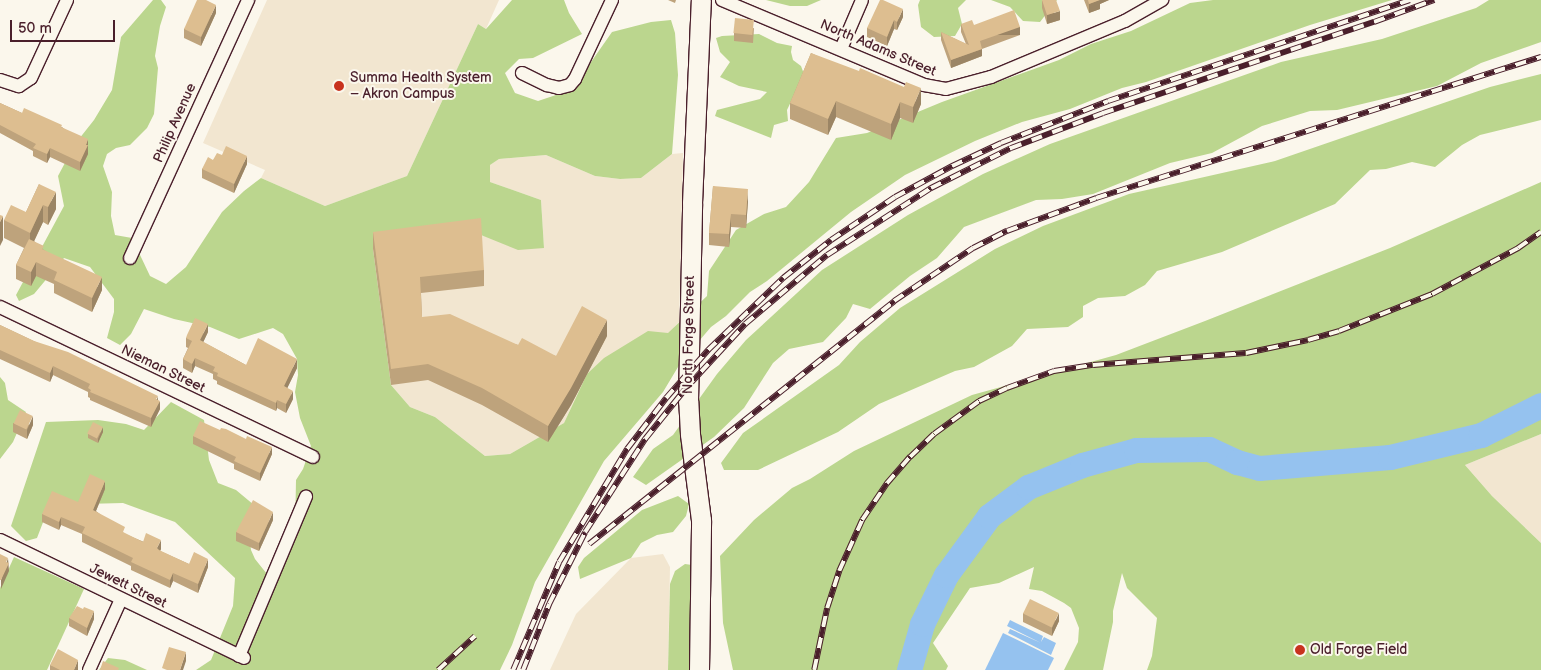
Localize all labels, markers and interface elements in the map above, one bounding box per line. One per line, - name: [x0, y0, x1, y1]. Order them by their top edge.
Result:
- scale bar: [12, 10, 118, 42]
- street label: North Adams Street: [817, 16, 939, 80]
- text: 50 m: [18, 19, 52, 38]
- place label: Summa Health System – Akron Campus: [350, 70, 492, 102]
- marker: Summa Health System – Akron Campus: [332, 79, 346, 93]
- street label: Philip Avenue: [150, 81, 200, 165]
- street label: North Forge Street: [680, 275, 698, 395]
- street label: Nieman Street: [118, 341, 208, 397]
- street label: Jewett Street: [87, 560, 169, 612]
- place label: Old Forge Field: [1310, 642, 1407, 658]
- marker: Old Forge Field: [1294, 644, 1306, 656]

